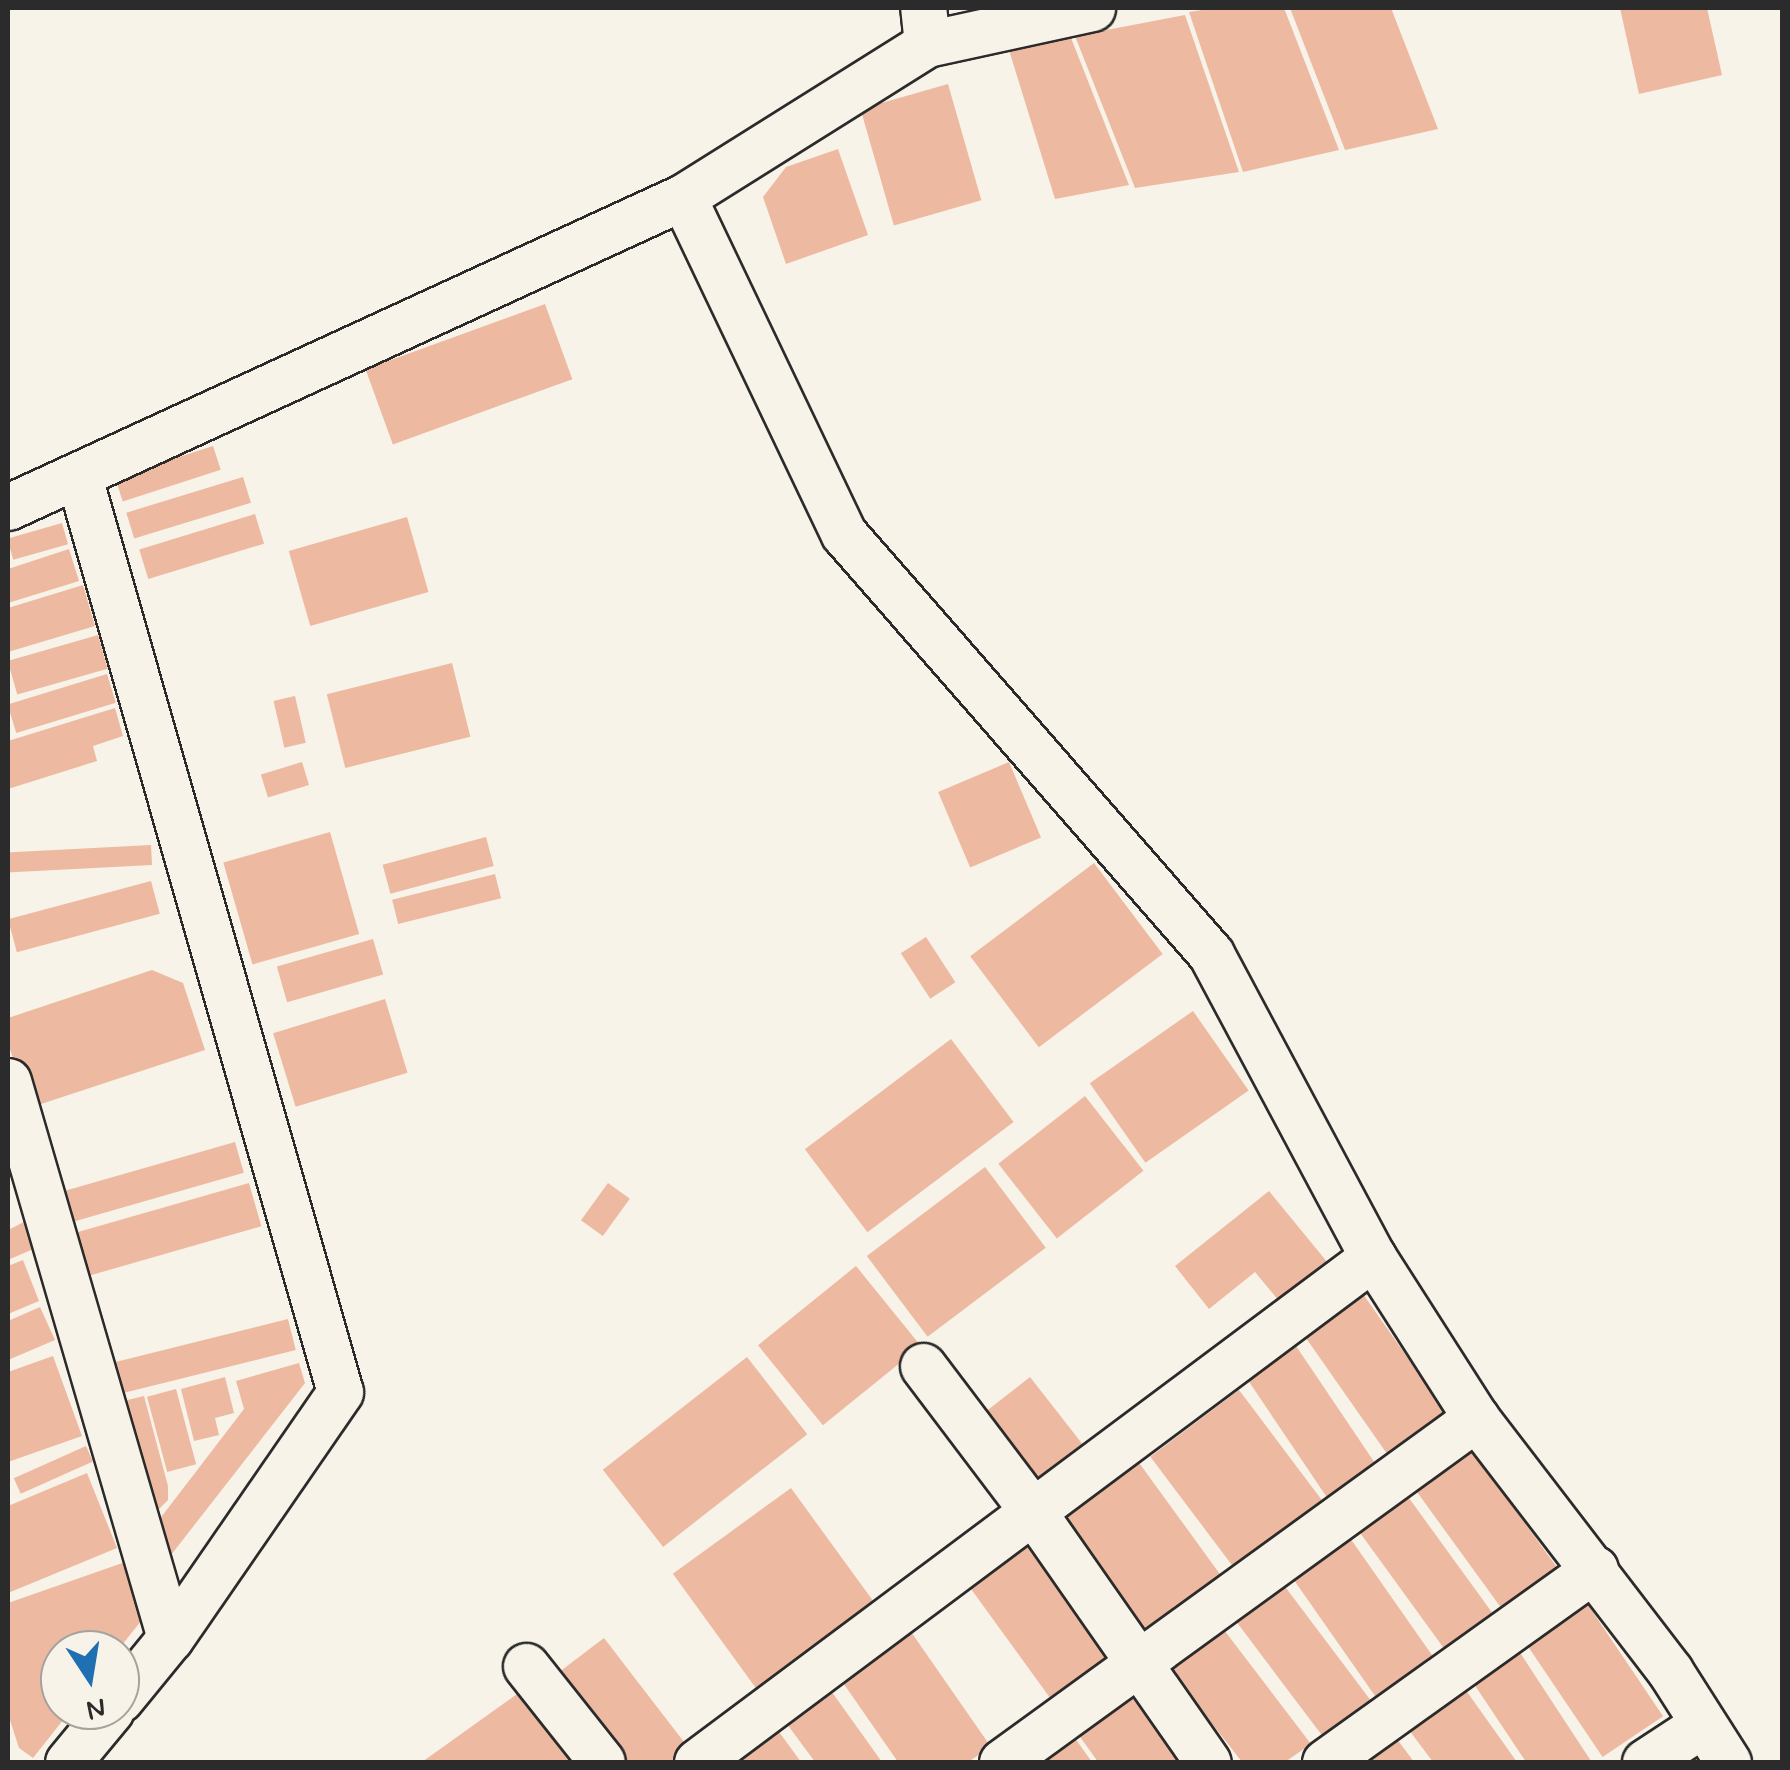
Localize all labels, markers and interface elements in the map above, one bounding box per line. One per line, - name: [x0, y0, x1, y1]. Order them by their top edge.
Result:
- north arrow: [40, 1630, 140, 1730]
- text: N: [83, 1688, 109, 1728]

